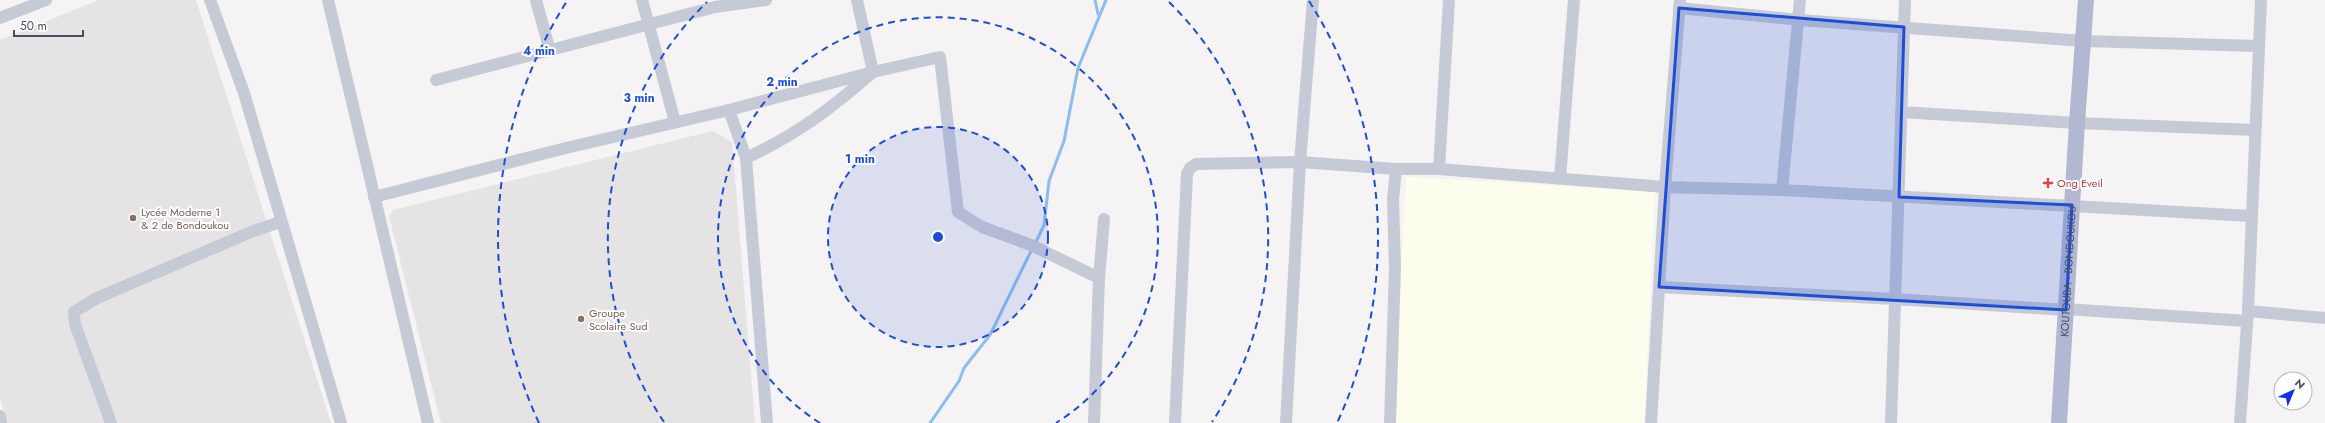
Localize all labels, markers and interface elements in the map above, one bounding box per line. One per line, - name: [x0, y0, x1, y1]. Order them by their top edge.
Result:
- scale bar: [14, 12, 83, 38]
- text: 50 m: [20, 17, 47, 35]
- text: 4 min: [523, 42, 555, 60]
- text: 2 min: [766, 73, 798, 91]
- text: 3 min: [623, 89, 655, 107]
- text: 1 min: [845, 150, 875, 168]
- place label: Ong Eveil: [2057, 175, 2103, 191]
- marker: Ong Eveil: [2042, 177, 2054, 189]
- place label: Lycée Moderne 1 & 2 de Bondoukou: [141, 204, 229, 233]
- street label: KOUTOUBA - BONDOUKOU: [2056, 205, 2080, 337]
- marker: Lycée Moderne 1 & 2 de Bondoukou: [128, 213, 138, 223]
- centre of rings: [931, 230, 945, 244]
- place label: Groupe Scolaire Sud: [589, 305, 648, 334]
- marker: Groupe Scolaire Sud: [576, 314, 586, 324]
- north arrow: [2273, 371, 2313, 411]
- text: N: [2291, 375, 2309, 393]

